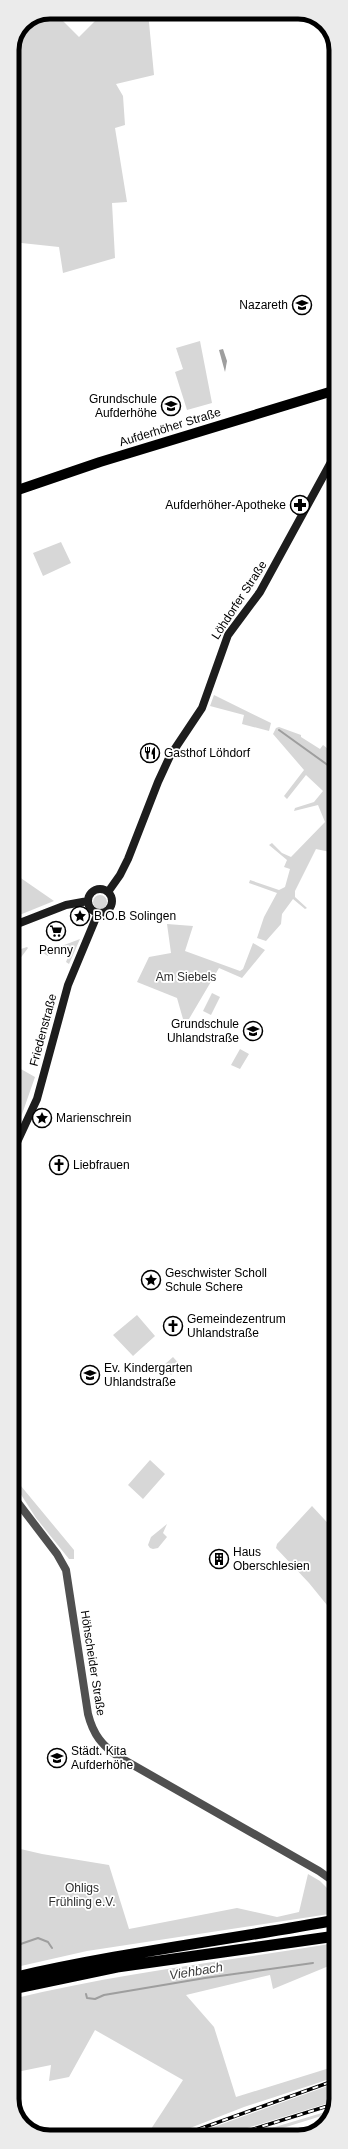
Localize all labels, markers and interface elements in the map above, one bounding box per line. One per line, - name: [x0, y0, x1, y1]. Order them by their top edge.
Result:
- school or university icon: Nazareth: [291, 294, 313, 316]
- place label: Nazareth: [239, 298, 288, 312]
- place label: Grundschule Aufderhöhe: [89, 392, 157, 420]
- school or university icon: Grundschule Aufderhöhe: [160, 395, 182, 417]
- street label: Aufderhöher Straße: [118, 405, 223, 449]
- pharmacy icon: Aufderhöher-Apotheke: [289, 494, 311, 516]
- place label: Aufderhöher-Apotheke: [165, 498, 286, 512]
- street label: Löhdorfer Straße: [208, 558, 270, 642]
- restaurant icon: Gasthof Löhdorf: [139, 742, 161, 764]
- place label: Gasthof Löhdorf: [164, 746, 251, 760]
- place icon: B.O.B Solingen: [69, 905, 91, 927]
- place label: B.O.B Solingen: [94, 909, 176, 923]
- supermarket icon: Penny: [45, 920, 67, 942]
- place label: Penny: [39, 943, 73, 957]
- park label: Am Siebels: [156, 970, 216, 984]
- street label: Friedenstraße: [27, 992, 60, 1068]
- place label: Grundschule Uhlandstraße: [167, 1017, 239, 1045]
- school or university icon: Grundschule Uhlandstraße: [242, 1020, 264, 1042]
- place icon: Marienschrein: [31, 1107, 53, 1129]
- place label: Marienschrein: [56, 1111, 131, 1125]
- church icon: Liebfrauen: [48, 1154, 70, 1176]
- place label: Liebfrauen: [73, 1158, 130, 1172]
- place label: Geschwister Scholl Schule Schere: [165, 1266, 267, 1294]
- place icon: Geschwister Scholl Schule Schere: [140, 1269, 162, 1291]
- place label: Gemeindezentrum Uhlandstraße: [187, 1312, 286, 1340]
- church icon: Gemeindezentrum Uhlandstraße: [162, 1315, 184, 1337]
- place label: Ev. Kindergarten Uhlandstraße: [104, 1361, 193, 1389]
- school or university icon: Ev. Kindergarten Uhlandstraße: [79, 1364, 101, 1386]
- place label: Haus Oberschlesien: [233, 1545, 310, 1573]
- building icon: Haus Oberschlesien: [208, 1548, 230, 1570]
- street label: Höhscheider Straße: [78, 1609, 108, 1717]
- place label: Städt. Kita Aufderhöhe: [71, 1744, 133, 1772]
- school or university icon: Städt. Kita Aufderhöhe: [46, 1747, 68, 1769]
- park label: Ohligs Frühling e.V.: [49, 1881, 115, 1909]
- water label: Viehbach: [168, 1959, 224, 1983]

